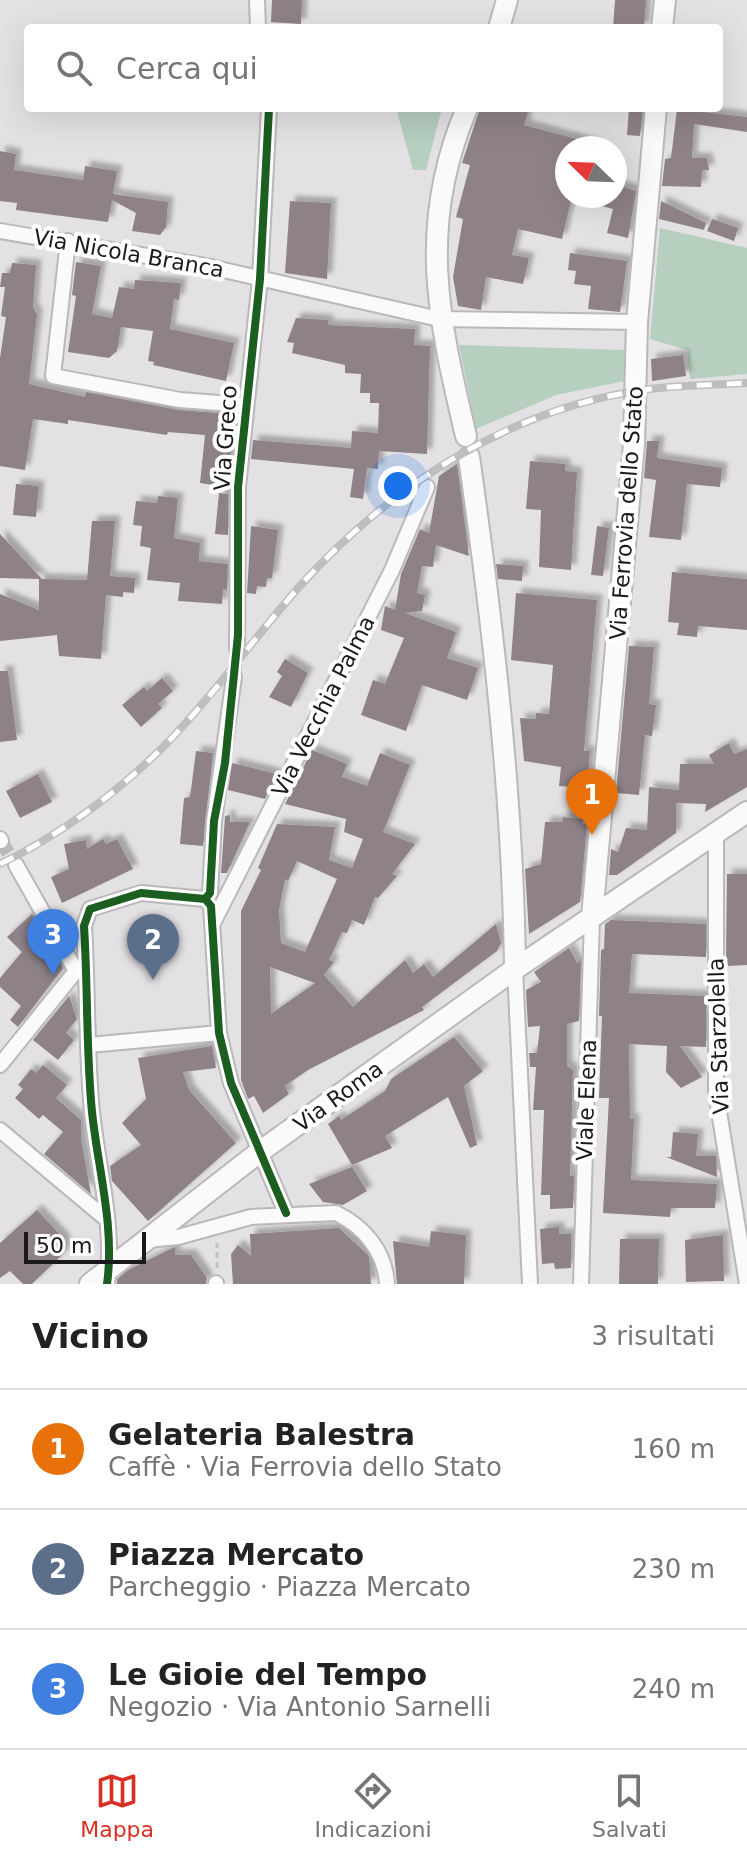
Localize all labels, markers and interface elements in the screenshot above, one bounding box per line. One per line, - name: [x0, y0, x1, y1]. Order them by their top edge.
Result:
- search box: [24, 24, 723, 112]
- icon: search: [52, 46, 96, 90]
- text: Cerca qui: [116, 51, 258, 86]
- north arrow: [555, 136, 627, 208]
- street label: Via Nicola Branca: [32, 224, 226, 283]
- street label: Via Greco: [209, 384, 242, 492]
- street label: Via Ferrovia dello Stato: [605, 385, 648, 641]
- your location: [378, 466, 418, 506]
- street label: Via Vecchia Palma: [267, 612, 380, 801]
- pin: 1: [566, 769, 618, 835]
- pin: 3: [27, 909, 79, 975]
- pin: 2: [127, 914, 179, 980]
- street label: Via Starzolella: [703, 957, 734, 1115]
- street label: Viale Elena: [572, 1039, 601, 1161]
- street label: Via Roma: [289, 1056, 388, 1137]
- scale bar: [24, 1228, 146, 1264]
- text: 50 m: [36, 1233, 92, 1258]
- text: Vicino: [32, 1316, 149, 1356]
- text: 3 risultati: [591, 1321, 715, 1351]
- text: Gelateria Balestra: [108, 1417, 415, 1452]
- text: 1: [49, 1434, 67, 1464]
- text: 160 m: [632, 1434, 715, 1464]
- text: Caffè · Via Ferrovia dello Stato: [108, 1452, 502, 1482]
- text: Piazza Mercato: [108, 1537, 364, 1572]
- text: 2: [49, 1554, 67, 1584]
- text: 230 m: [632, 1554, 715, 1584]
- text: Parcheggio · Piazza Mercato: [108, 1572, 471, 1602]
- text: Le Gioie del Tempo: [108, 1657, 427, 1692]
- text: 3: [49, 1674, 67, 1704]
- text: 240 m: [632, 1674, 715, 1704]
- text: Negozio · Via Antonio Sarnelli: [108, 1692, 491, 1722]
- tab: Mappa: [80, 1769, 154, 1842]
- tab: Indicazioni: [314, 1769, 432, 1842]
- tab: Salvati: [592, 1769, 667, 1842]

